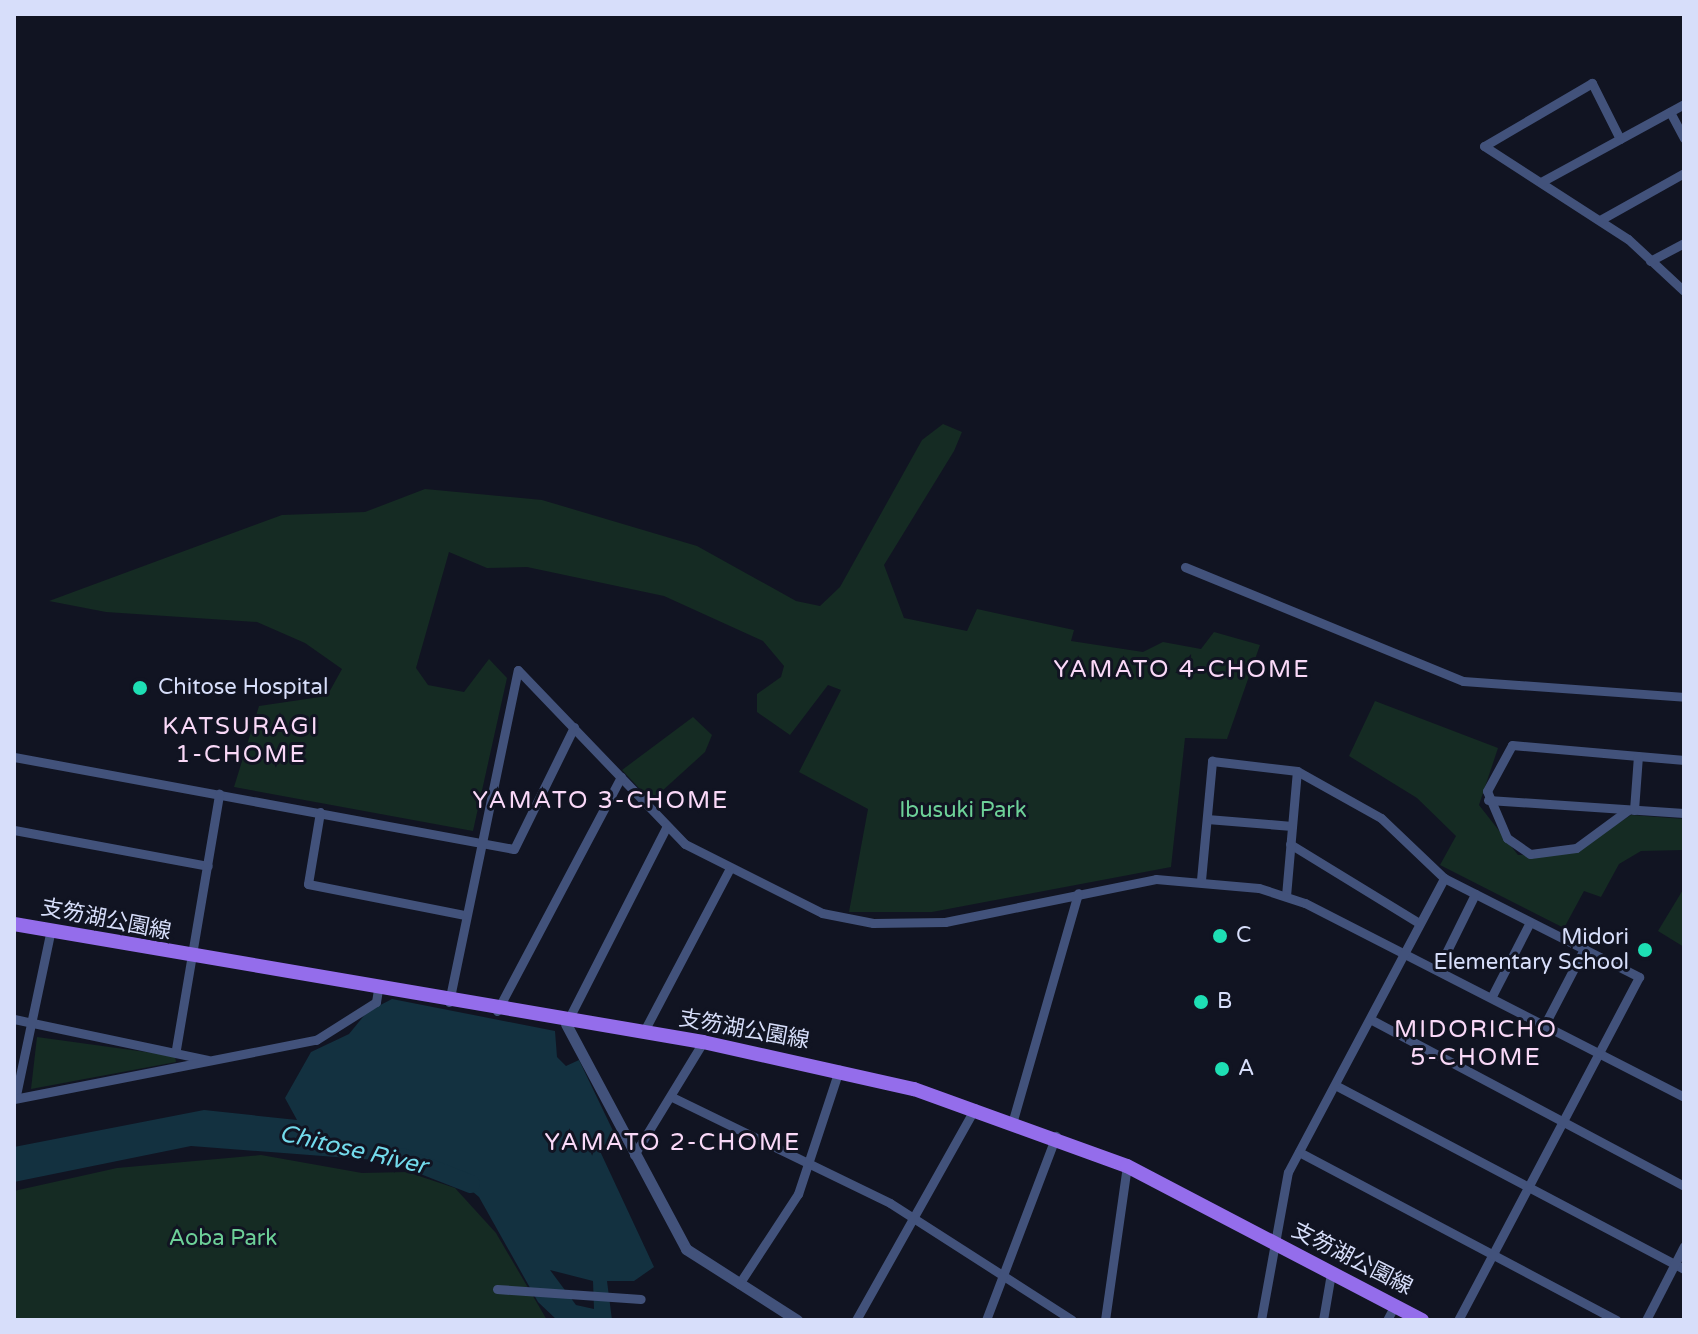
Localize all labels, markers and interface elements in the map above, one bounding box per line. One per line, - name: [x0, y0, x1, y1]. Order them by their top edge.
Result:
- district label: YAMATO 4-CHOME: [1053, 656, 1311, 684]
- place label: Chitose Hospital: [158, 675, 328, 701]
- marker: Chitose Hospital: [129, 677, 151, 699]
- district label: KATSURAGI 1-CHOME: [162, 713, 320, 769]
- district label: YAMATO 3-CHOME: [473, 787, 729, 815]
- park label: Ibusuki Park: [899, 798, 1027, 824]
- street label: 支笏湖公園線: [39, 894, 173, 946]
- place label: C: [1236, 923, 1251, 949]
- place label: Midori Elementary School: [1434, 924, 1629, 976]
- marker: C: [1211, 927, 1229, 945]
- marker: Midori Elementary School: [1636, 941, 1654, 959]
- place label: B: [1217, 989, 1232, 1015]
- marker: B: [1192, 993, 1210, 1011]
- street label: 支笏湖公園線: [677, 1006, 811, 1054]
- district label: MIDORICHO 5-CHOME: [1394, 1016, 1558, 1072]
- place label: A: [1238, 1056, 1254, 1082]
- marker: A: [1213, 1060, 1231, 1078]
- water label: Chitose River: [276, 1119, 430, 1181]
- district label: YAMATO 2-CHOME: [545, 1129, 801, 1157]
- street label: 支笏湖公園線: [1287, 1217, 1417, 1301]
- park label: Aoba Park: [169, 1226, 277, 1252]

